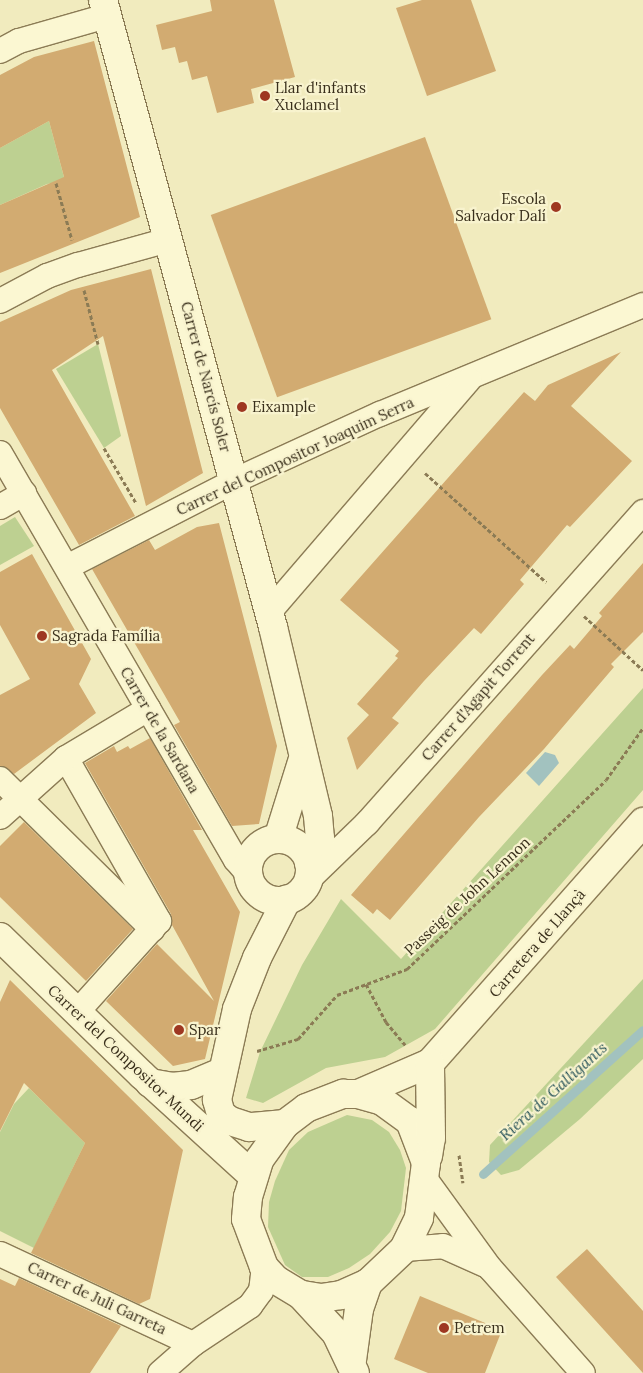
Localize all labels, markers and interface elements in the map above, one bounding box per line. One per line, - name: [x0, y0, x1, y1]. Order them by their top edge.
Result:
- place label: Llar d'infants Xuclamel: [275, 78, 366, 113]
- marker: Llar d'infants Xuclamel: [259, 90, 271, 102]
- place label: Escola Salvador Dalí: [455, 189, 546, 224]
- marker: Escola Salvador Dalí: [550, 201, 562, 213]
- street label: Carrer de Narcís Soler: [177, 300, 235, 454]
- street label: Carrer del Compositor Joaquim Serra: [173, 393, 417, 519]
- place label: Eixample: [252, 398, 316, 416]
- marker: Eixample: [236, 401, 248, 413]
- place label: Sagrada Família: [52, 627, 160, 645]
- marker: Sagrada Família: [36, 630, 48, 642]
- street label: Carrer d'Agapit Torrent: [418, 630, 538, 764]
- street label: Carrer de la Sardana: [117, 664, 203, 796]
- street label: Passeig de John Lennon: [400, 833, 534, 959]
- street label: Carretera de Llançà: [485, 885, 589, 1001]
- street label: Carrer del Compositor Mundi: [44, 981, 208, 1135]
- place label: Spar: [189, 1021, 221, 1039]
- marker: Spar: [173, 1024, 185, 1036]
- water label: Riera de Galligants: [495, 1038, 611, 1144]
- street label: Carrer de Juli Garreta: [25, 1258, 169, 1338]
- place label: Petrem: [454, 1319, 505, 1337]
- marker: Petrem: [438, 1322, 450, 1334]

